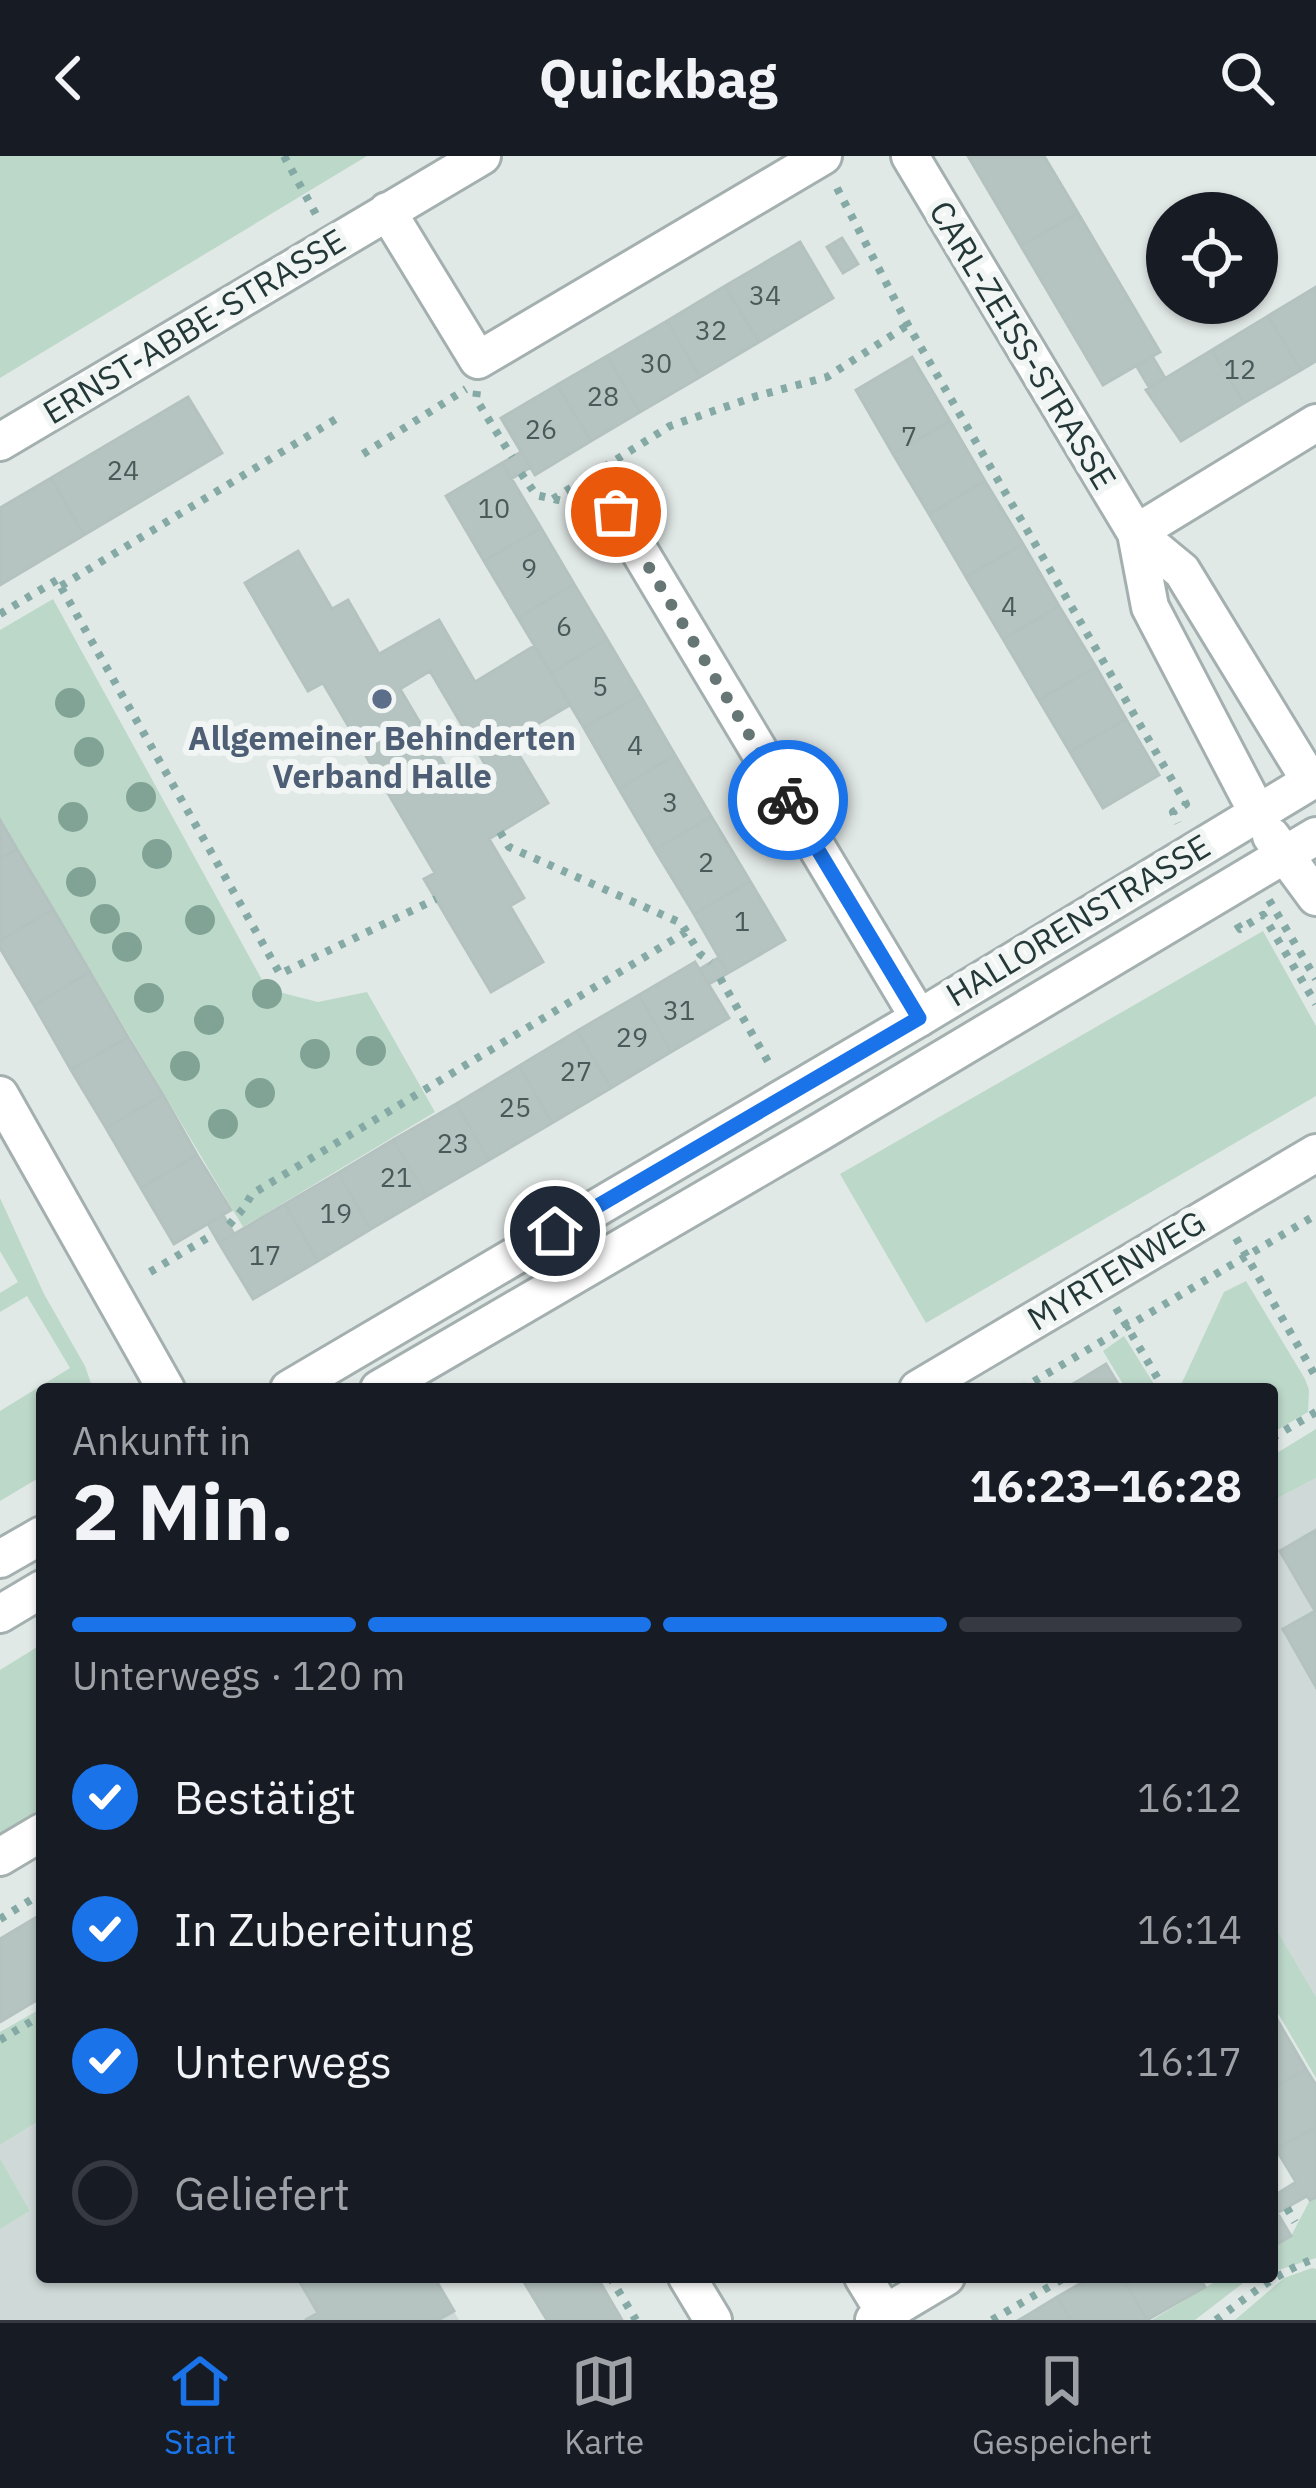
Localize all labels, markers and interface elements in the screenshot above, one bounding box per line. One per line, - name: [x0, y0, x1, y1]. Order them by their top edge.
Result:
- text: Quickbag: [539, 43, 777, 113]
- icon: back: [36, 45, 102, 111]
- icon: search: [1214, 45, 1280, 111]
- street label: CARL-ZEISS-STRASSE: [920, 192, 1127, 497]
- map controls: [1146, 192, 1278, 324]
- button: locate: [1146, 192, 1278, 324]
- street label: ERNST-ABBE-STRASSE: [35, 218, 353, 433]
- house number: 34: [749, 277, 781, 312]
- house number: 32: [695, 312, 727, 347]
- house number: 30: [640, 345, 672, 380]
- house number: 12: [1224, 351, 1256, 386]
- house number: 28: [587, 378, 619, 413]
- house number: 26: [525, 411, 557, 446]
- house number: 7: [901, 418, 917, 453]
- house number: 24: [107, 452, 139, 487]
- pin: [565, 461, 667, 563]
- icon: bag: [583, 479, 649, 545]
- house number: 10: [478, 490, 510, 525]
- house number: 9: [521, 550, 537, 585]
- house number: 4: [1001, 588, 1017, 623]
- house number: 6: [556, 608, 572, 643]
- house number: 5: [592, 668, 608, 703]
- marker: Allgemeiner Behinderten Verband Halle: [369, 686, 395, 712]
- place label: Allgemeiner Behinderten Verband Halle: [188, 716, 576, 797]
- house number: 4: [627, 727, 643, 762]
- courier: [728, 740, 848, 860]
- icon: bike: [755, 767, 821, 833]
- house number: 3: [662, 784, 678, 819]
- street label: HALLORENSTRASSE: [938, 824, 1218, 1015]
- house number: 2: [698, 844, 714, 879]
- house number: 1: [734, 903, 750, 938]
- house number: 31: [663, 992, 695, 1027]
- house number: 29: [616, 1019, 648, 1054]
- house number: 27: [560, 1053, 592, 1088]
- house number: 25: [499, 1089, 531, 1124]
- house number: 23: [437, 1125, 469, 1160]
- house number: 21: [380, 1159, 412, 1194]
- pin: [504, 1180, 606, 1282]
- house number: 19: [320, 1195, 352, 1230]
- icon: home: [522, 1198, 588, 1264]
- street label: MYRTENWEG: [1019, 1200, 1212, 1339]
- house number: 17: [249, 1237, 281, 1272]
- text: Ankunft in: [72, 1415, 251, 1466]
- text: 16:23–16:28: [970, 1456, 1242, 1514]
- text: 2 Min.: [72, 1460, 294, 1561]
- text: Unterwegs · 120 m: [72, 1650, 405, 1701]
- icon: check: [72, 1764, 138, 1830]
- text: Bestätigt: [174, 1768, 356, 1826]
- text: 16:12: [1137, 1772, 1242, 1823]
- icon: check: [72, 1896, 138, 1962]
- text: In Zubereitung: [174, 1900, 473, 1958]
- text: 16:14: [1137, 1904, 1242, 1955]
- icon: check: [72, 2028, 138, 2094]
- text: Unterwegs: [174, 2032, 392, 2090]
- text: 16:17: [1137, 2036, 1242, 2087]
- text: Geliefert: [174, 2164, 350, 2222]
- tab: Start: [164, 2348, 236, 2463]
- tab: Karte: [564, 2348, 644, 2463]
- tab: Gespeichert: [972, 2348, 1152, 2463]

